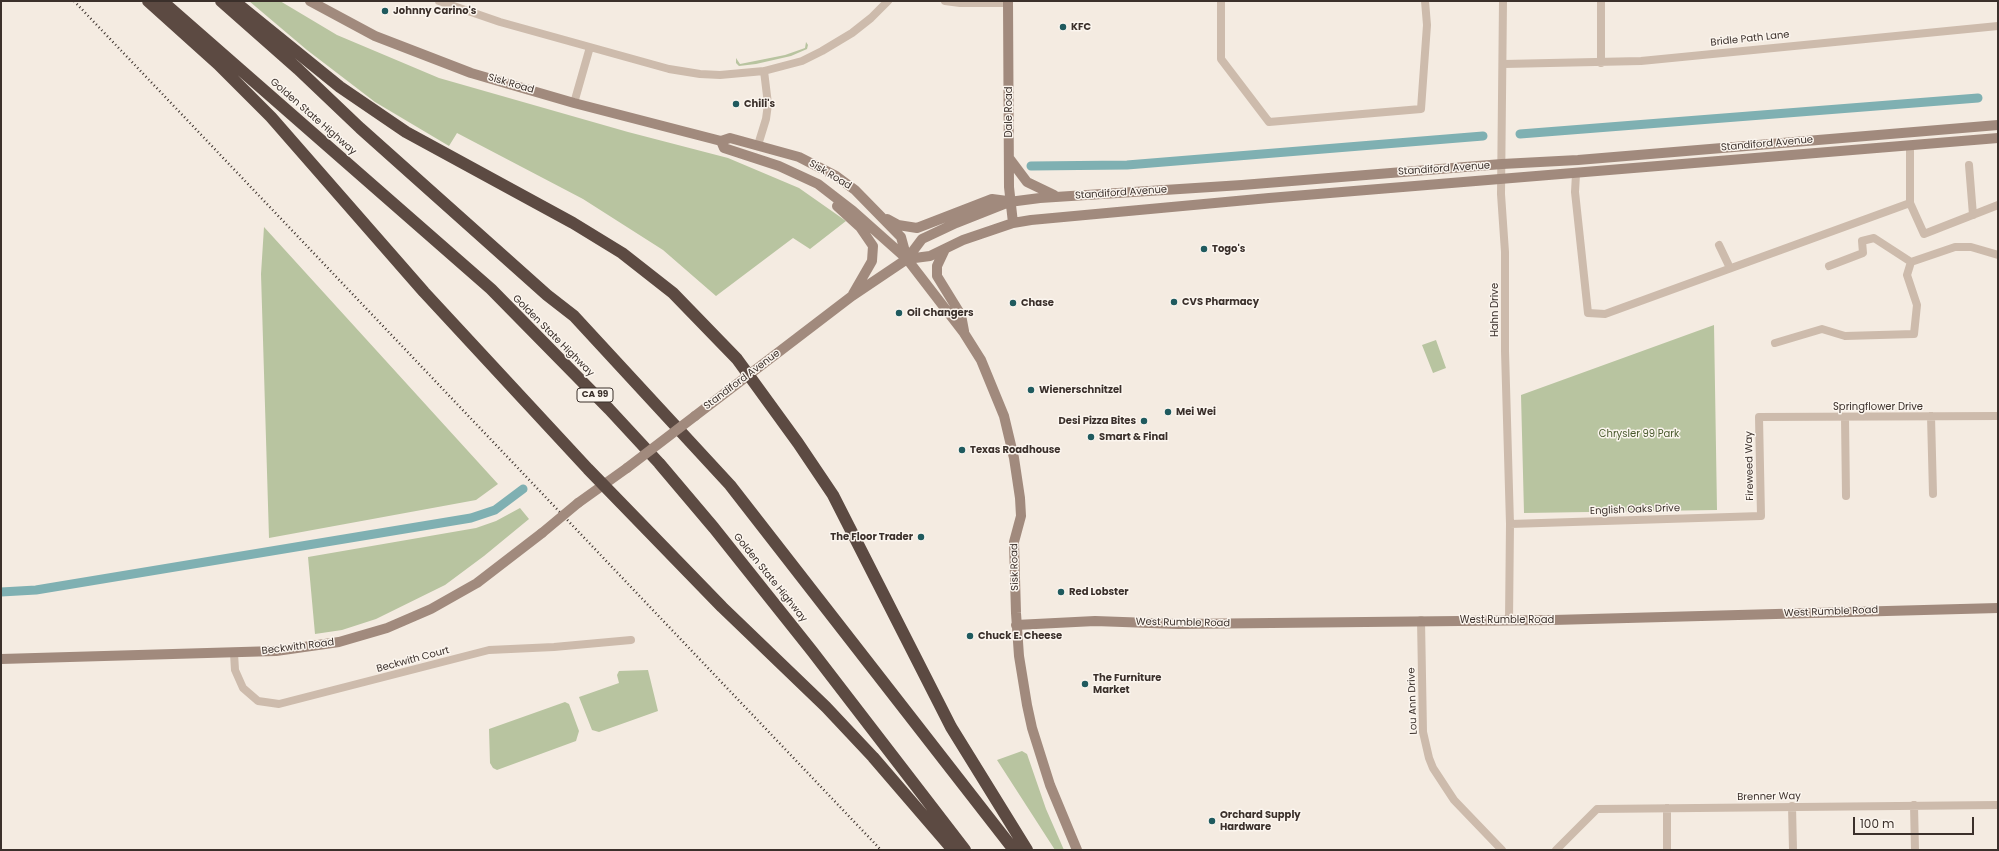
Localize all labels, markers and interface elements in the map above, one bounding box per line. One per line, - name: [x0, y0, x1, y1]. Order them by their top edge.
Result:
- place label: Johnny Carino's: [393, 5, 476, 17]
- marker: Johnny Carino's: [380, 6, 390, 16]
- place label: KFC: [1071, 21, 1091, 33]
- marker: KFC: [1058, 22, 1068, 32]
- street label: Bridle Path Lane: [1710, 29, 1790, 49]
- street label: Sisk Road: [487, 72, 535, 96]
- street label: Golden State Highway: [267, 76, 359, 158]
- street label: Dale Road: [1003, 86, 1015, 138]
- place label: Chili's: [744, 98, 775, 110]
- marker: Chili's: [731, 99, 741, 109]
- street label: Standiford Avenue: [1721, 134, 1813, 154]
- street label: Sisk Road: [807, 158, 853, 192]
- street label: Standiford Avenue: [1398, 160, 1490, 178]
- street label: Standiford Avenue: [1075, 184, 1167, 202]
- place label: Togo's: [1212, 243, 1245, 255]
- marker: Togo's: [1199, 244, 1209, 254]
- street label: Hahn Drive: [1489, 283, 1501, 337]
- street label: Golden State Highway: [510, 293, 596, 379]
- place label: CVS Pharmacy: [1182, 296, 1259, 308]
- place label: Chase: [1021, 297, 1054, 309]
- marker: CVS Pharmacy: [1169, 297, 1179, 307]
- marker: Chase: [1008, 298, 1018, 308]
- place label: Oil Changers: [907, 307, 974, 319]
- marker: Oil Changers: [894, 308, 904, 318]
- street label: Standiford Avenue: [702, 347, 782, 413]
- place label: Wienerschnitzel: [1039, 384, 1122, 396]
- marker: Wienerschnitzel: [1026, 385, 1036, 395]
- road number: CA 99: [577, 388, 613, 402]
- street label: Springflower Drive: [1833, 401, 1923, 413]
- place label: Mei Wei: [1176, 406, 1216, 418]
- marker: Mei Wei: [1163, 407, 1173, 417]
- place label: Desi Pizza Bites: [1059, 415, 1136, 427]
- marker: Desi Pizza Bites: [1139, 416, 1149, 426]
- park label: Chrysler 99 Park: [1599, 428, 1679, 440]
- place label: Smart & Final: [1099, 431, 1168, 443]
- street label: Fireweed Way: [1743, 431, 1757, 501]
- marker: Smart & Final: [1086, 432, 1096, 442]
- place label: Texas Roadhouse: [970, 444, 1060, 456]
- marker: Texas Roadhouse: [957, 445, 967, 455]
- street label: English Oaks Drive: [1590, 502, 1680, 518]
- street label: Golden State Highway: [731, 531, 809, 625]
- place label: The Floor Trader: [830, 531, 913, 543]
- marker: The Floor Trader: [916, 532, 926, 542]
- street label: Sisk Road: [1009, 543, 1021, 591]
- place label: Red Lobster: [1069, 586, 1129, 598]
- marker: Red Lobster: [1056, 587, 1066, 597]
- street label: West Rumble Road: [1784, 604, 1878, 620]
- street label: West Rumble Road: [1460, 614, 1554, 626]
- street label: West Rumble Road: [1136, 616, 1230, 630]
- place label: Chuck E. Cheese: [978, 630, 1062, 642]
- marker: Chuck E. Cheese: [965, 631, 975, 641]
- street label: Beckwith Road: [261, 637, 335, 657]
- street label: Beckwith Court: [375, 645, 451, 675]
- street label: Lou Ann Drive: [1406, 667, 1420, 735]
- place label: The Furniture Market: [1093, 672, 1161, 696]
- marker: The Furniture Market: [1080, 679, 1090, 689]
- street label: Brenner Way: [1737, 790, 1801, 804]
- place label: Orchard Supply Hardware: [1220, 809, 1301, 832]
- scale bar: [1855, 809, 1976, 835]
- text: 100 m: [1860, 815, 1894, 832]
- marker: Orchard Supply Hardware: [1207, 816, 1217, 826]

